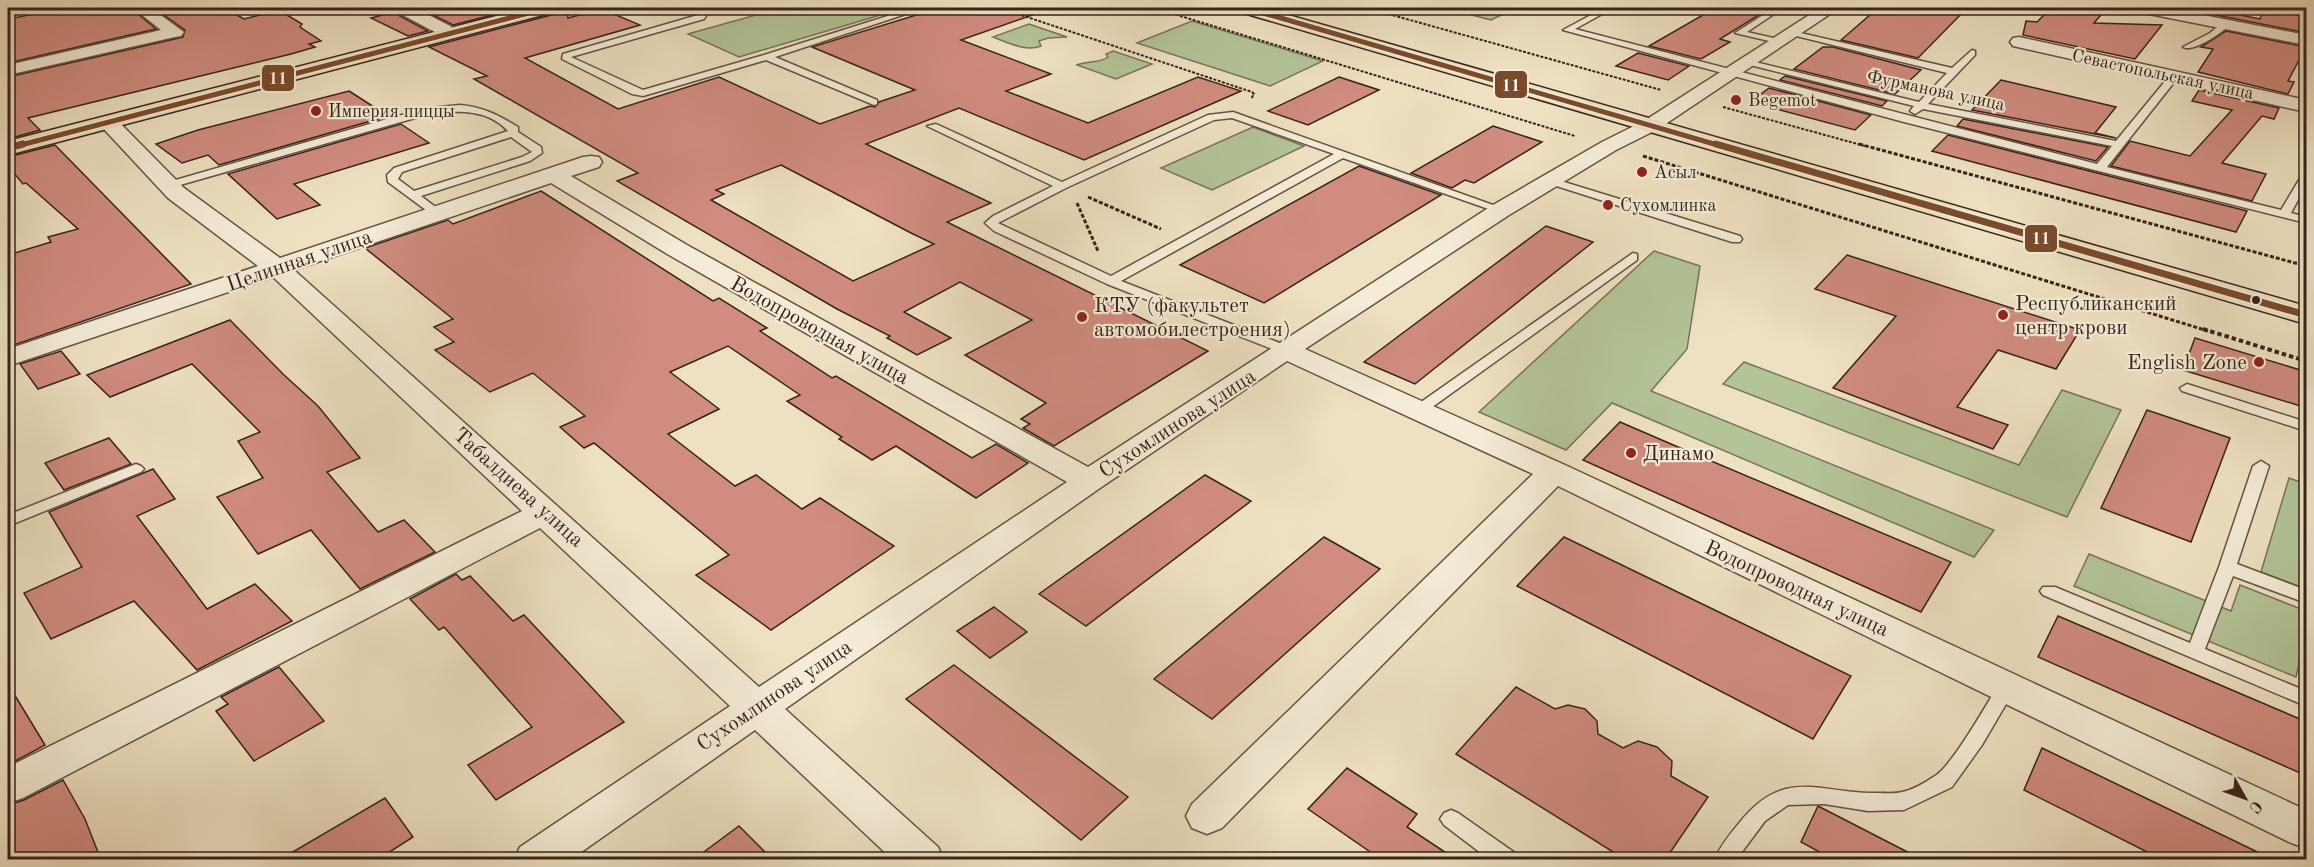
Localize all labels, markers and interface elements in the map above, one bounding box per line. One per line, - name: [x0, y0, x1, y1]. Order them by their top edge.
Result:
- street label: Севастопольская улица: [2070, 47, 2256, 103]
- line badge: 11: [261, 64, 295, 92]
- street label: Фурманова улица: [1865, 68, 2007, 114]
- line badge: 11: [1494, 70, 1528, 99]
- text: 11: [269, 72, 287, 88]
- text: 11: [1502, 79, 1520, 95]
- place label: Begemot: [1748, 92, 1816, 110]
- marker: Begemot: [1729, 93, 1743, 107]
- place label: Империя пиццы: [328, 103, 455, 121]
- marker: Империя пиццы: [309, 104, 323, 118]
- place label: Асыл: [1654, 164, 1697, 182]
- marker: Асыл: [1635, 165, 1649, 179]
- place label: Сухомлинка: [1620, 197, 1716, 215]
- marker: Сухомлинка: [1601, 198, 1615, 212]
- line badge: 11: [2024, 224, 2058, 253]
- street label: Целинная улица: [224, 227, 375, 296]
- text: 11: [2032, 232, 2050, 248]
- street label: Водопроводная улица: [727, 274, 912, 389]
- place label: Республиканский центр крови: [2015, 294, 2177, 339]
- unlabelled marker: [2250, 294, 2262, 306]
- place label: КТУ (факультет автомобилестроения): [1094, 296, 1291, 341]
- marker: Республиканский центр крови: [1996, 308, 2010, 322]
- marker: КТУ (факультет автомобилестроения): [1075, 310, 1089, 324]
- place label: English Zone: [2127, 353, 2247, 374]
- marker: English Zone: [2252, 355, 2266, 369]
- street label: Сухомлинова улица: [1096, 366, 1260, 483]
- street label: Табалдиева улица: [449, 424, 587, 552]
- place label: Динамо: [1643, 444, 1714, 465]
- marker: Динамо: [1624, 446, 1638, 460]
- street label: Водопроводная улица: [1701, 537, 1892, 641]
- street label: Сухомлинова улица: [694, 637, 856, 756]
- north arrow: [2215, 768, 2275, 828]
- text: С: [2245, 797, 2264, 816]

